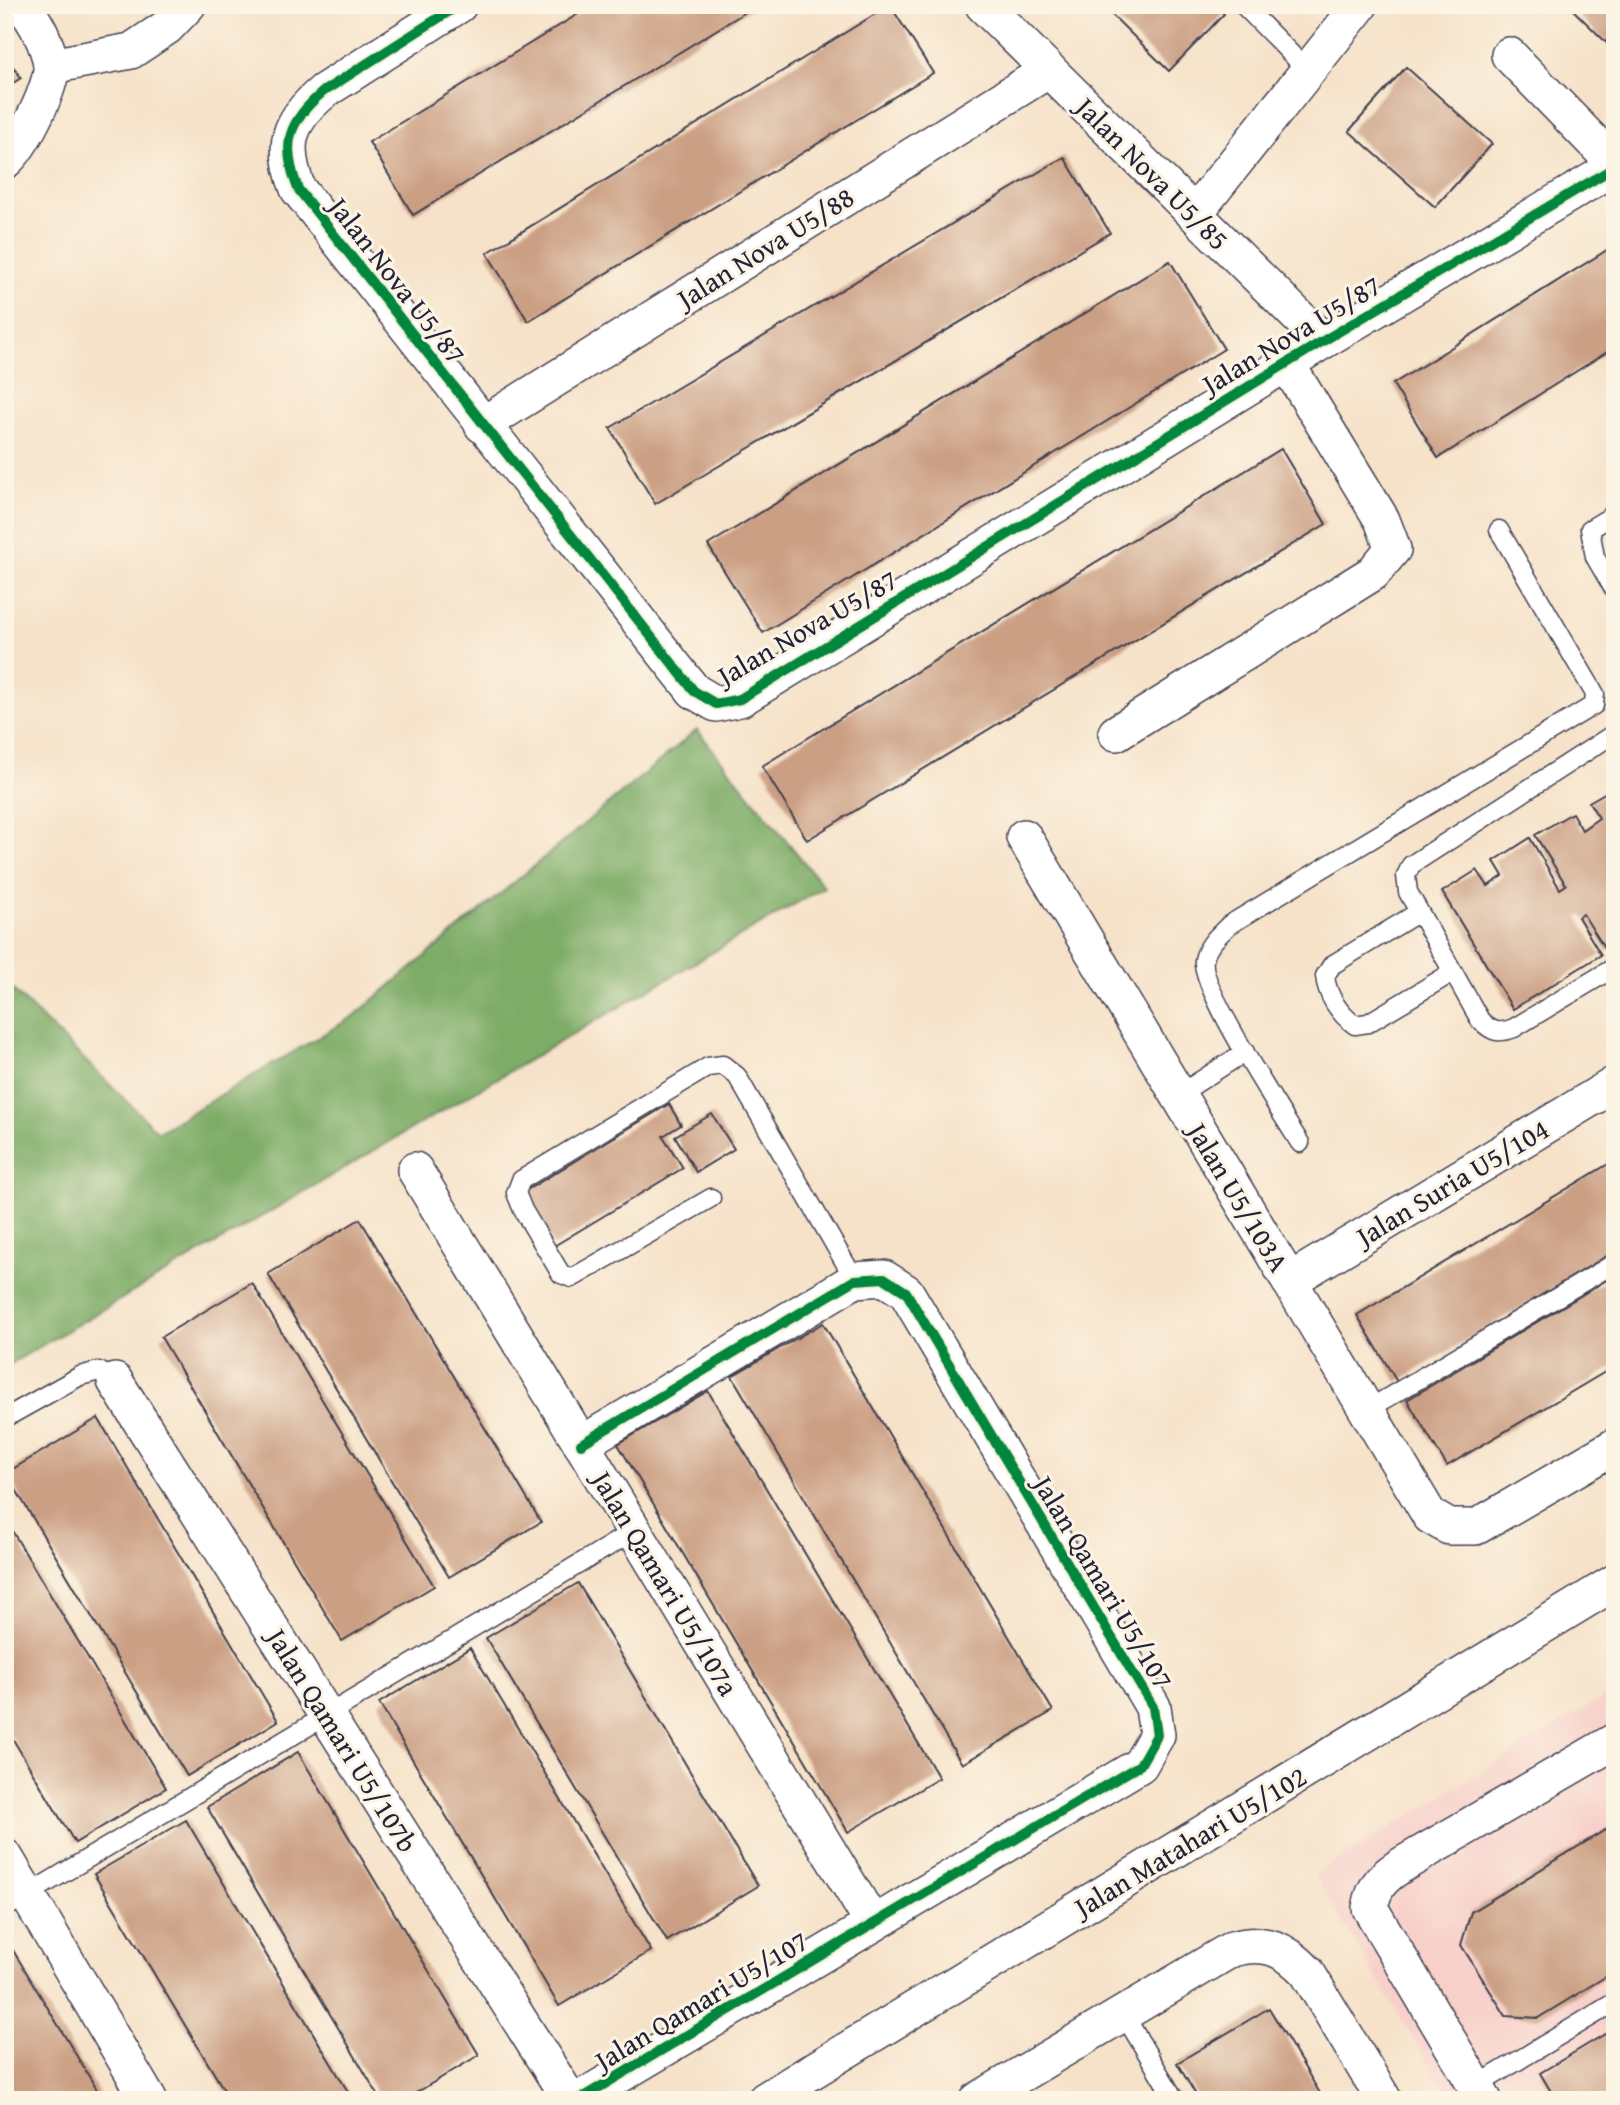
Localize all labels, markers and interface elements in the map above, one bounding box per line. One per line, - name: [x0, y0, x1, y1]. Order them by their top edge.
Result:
- street label: Jalan Nova U5/85: [1065, 85, 1239, 259]
- street label: Jalan Nova U5/88: [666, 176, 861, 319]
- street label: Jalan Nova U5/87: [318, 185, 476, 372]
- street label: Jalan Nova U5/87: [1191, 264, 1388, 405]
- street label: Jalan Nova U5/87: [707, 559, 905, 697]
- street label: Jalan Suria U5/104: [1345, 1108, 1556, 1257]
- street label: Jalan U5/103A: [1177, 1112, 1300, 1279]
- street label: Jalan Qamari U5/107a: [581, 1460, 750, 1704]
- street label: Jalan Qamari U5/107: [1022, 1465, 1184, 1697]
- street label: Jalan Qamari U5/107b: [256, 1618, 428, 1860]
- street label: Jalan Matahari U5/102: [1064, 1755, 1314, 1928]
- street label: Jalan Qamari U5/107: [584, 1920, 816, 2082]

